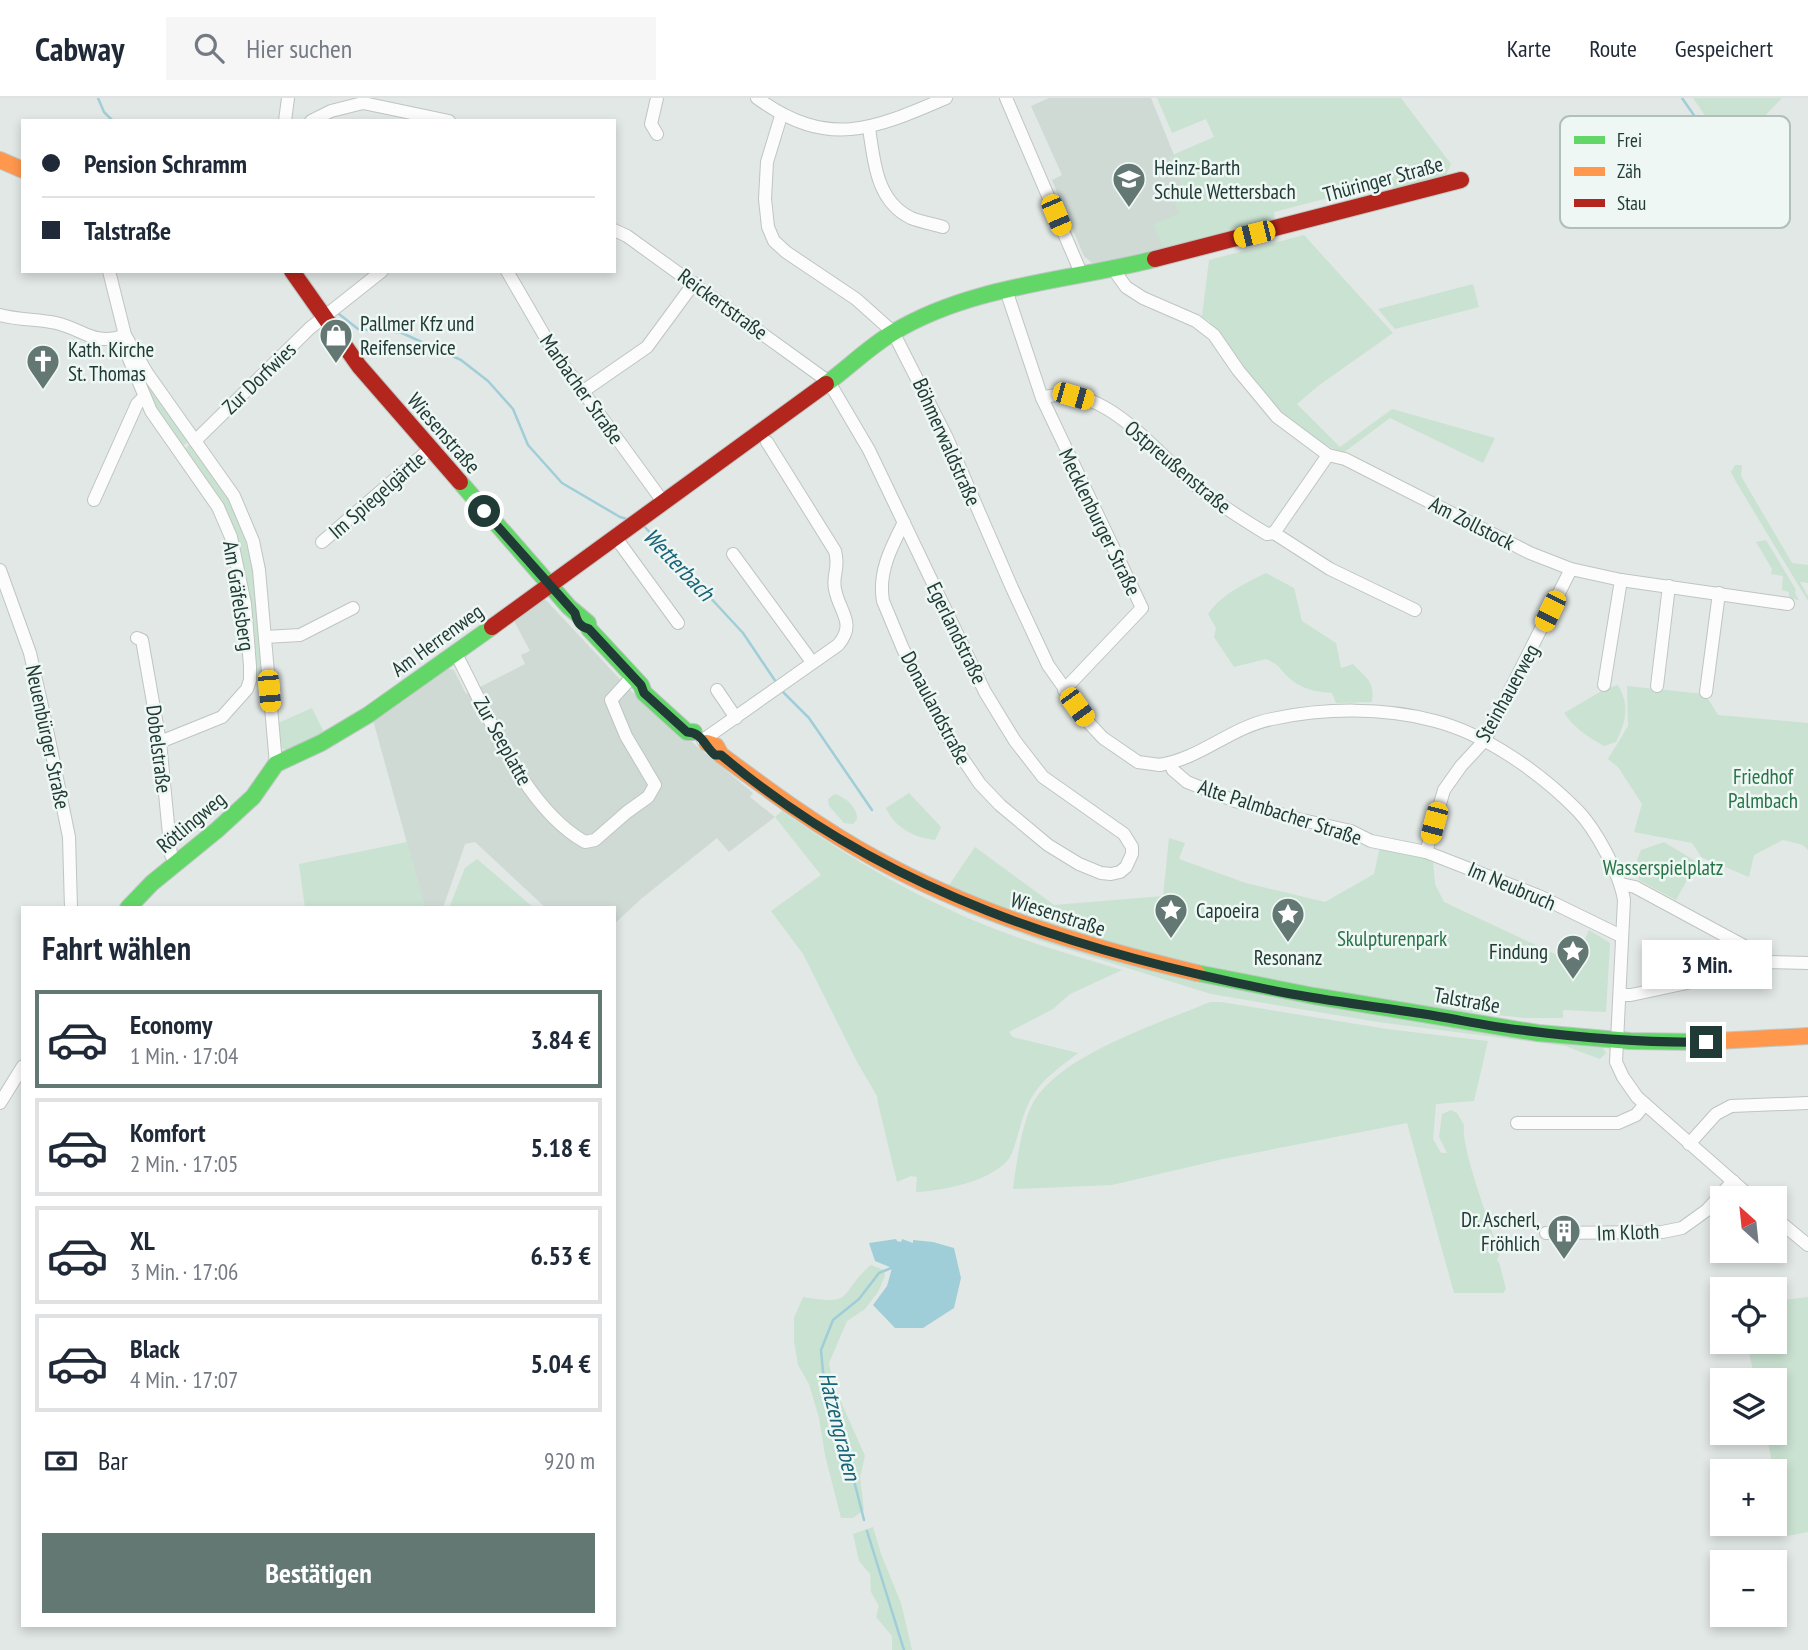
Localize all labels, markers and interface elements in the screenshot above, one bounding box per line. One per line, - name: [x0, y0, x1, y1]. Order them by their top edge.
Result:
- search box: [166, 17, 656, 80]
- text: Cabway: [35, 27, 124, 70]
- icon: search: [190, 29, 228, 67]
- text: Hier suchen: [246, 32, 352, 65]
- text: Karte: [1507, 33, 1551, 64]
- text: Route: [1589, 33, 1637, 64]
- text: Gespeichert: [1675, 33, 1773, 64]
- legend: [1560, 116, 1790, 228]
- text: Frei: [1617, 128, 1642, 152]
- text: Pension Schramm: [84, 147, 247, 180]
- street label: Thüringer Straße: [1320, 150, 1446, 208]
- place label: Heinz-Barth Schule Wettersbach: [1154, 154, 1296, 205]
- text: Zäh: [1617, 159, 1641, 183]
- school or university icon: Heinz-Barth Schule Wettersbach: [1110, 160, 1148, 209]
- text: Stau: [1617, 191, 1646, 215]
- car: [1039, 192, 1074, 238]
- text: Talstraße: [84, 214, 171, 247]
- car: [1232, 219, 1277, 249]
- street label: Reickertstraße: [673, 262, 773, 346]
- place label: Pallmer Kfz und Reifenservice: [360, 310, 474, 361]
- shop icon: Pallmer Kfz und Reifenservice: [317, 316, 355, 365]
- street label: Marbacher Straße: [534, 329, 630, 449]
- place label: Kath. Kirche St. Thomas: [68, 336, 154, 387]
- street label: Zur Dorfwies: [216, 336, 302, 420]
- church icon: Kath. Kirche St. Thomas: [24, 342, 62, 391]
- street label: Böhmerwaldstraße: [907, 374, 987, 510]
- car: [1050, 380, 1097, 412]
- street label: Wiesenstraße: [402, 387, 486, 479]
- street label: Ostpreußenstraße: [1119, 415, 1237, 519]
- street label: Mecklenburger Straße: [1053, 444, 1147, 600]
- street label: Im Spiegelgärtle: [323, 445, 431, 545]
- street label: Am Zollstock: [1425, 490, 1519, 556]
- route start: [468, 495, 500, 527]
- water label: Wetterbach: [637, 522, 722, 608]
- street label: Am Gräfelsberg: [217, 539, 261, 653]
- street label: Egerlandstraße: [921, 578, 993, 688]
- car: [1532, 588, 1569, 634]
- street label: Am Herrenweg: [386, 598, 488, 682]
- street label: Steinhauerweg: [1469, 639, 1545, 747]
- street label: Donaulandstraße: [895, 647, 977, 769]
- street label: Neuenbürger Straße: [20, 662, 76, 812]
- car: [257, 669, 282, 713]
- car: [1057, 684, 1098, 730]
- street label: Zur Seeplatte: [468, 692, 538, 790]
- street label: Dobelstraße: [140, 703, 178, 795]
- park label: Friedhof Palmbach: [1728, 763, 1798, 814]
- street label: Alte Palmbacher Straße: [1195, 773, 1365, 851]
- street label: Rötlingweg: [151, 785, 231, 859]
- car: [1419, 800, 1450, 846]
- park label: Wasserspielplatz: [1603, 854, 1723, 881]
- street label: Im Neubruch: [1464, 855, 1560, 917]
- street label: Wiesenstraße: [1007, 886, 1109, 942]
- place icon: Capoeira: [1152, 891, 1190, 940]
- place icon: Resonanz: [1269, 895, 1307, 944]
- place label: Capoeira: [1196, 897, 1259, 924]
- park label: Skulpturenpark: [1337, 925, 1447, 952]
- text: Fahrt wählen: [42, 927, 191, 969]
- place icon: Findung: [1554, 932, 1592, 981]
- place label: Findung: [1489, 938, 1548, 965]
- callout: 3 Min.: [1641, 940, 1771, 990]
- place label: Resonanz: [1254, 944, 1322, 971]
- text: 3 Min.: [1681, 950, 1733, 979]
- street label: Talstraße: [1432, 981, 1502, 1019]
- icon: car: [46, 1008, 109, 1071]
- text: Economy: [130, 1008, 212, 1041]
- text: 3.84 €: [530, 1023, 591, 1056]
- route end: [1690, 1026, 1722, 1058]
- text: 1 Min. · 17:04: [130, 1041, 238, 1070]
- icon: car: [46, 1116, 109, 1179]
- text: Komfort: [130, 1116, 206, 1149]
- text: 5.18 €: [530, 1131, 591, 1164]
- text: 2 Min. · 17:05: [130, 1149, 238, 1178]
- north arrow: [1710, 1186, 1787, 1264]
- map controls: [1710, 1186, 1787, 1627]
- place label: Dr. Ascherl, Fröhlich: [1461, 1206, 1540, 1257]
- building icon: Dr. Ascherl, Fröhlich: [1545, 1212, 1583, 1261]
- street label: Im Kloth: [1596, 1217, 1660, 1247]
- icon: car: [46, 1224, 109, 1287]
- text: XL: [130, 1224, 155, 1257]
- text: 6.53 €: [530, 1239, 591, 1272]
- text: 3 Min. · 17:06: [130, 1257, 238, 1286]
- button: locate: [1710, 1277, 1787, 1354]
- icon: car: [46, 1332, 109, 1395]
- text: Black: [130, 1332, 180, 1365]
- text: 5.04 €: [530, 1347, 591, 1380]
- text: 4 Min. · 17:07: [130, 1365, 238, 1394]
- button: layers: [1710, 1368, 1787, 1445]
- water label: Hatzengraben: [813, 1369, 868, 1485]
- icon: cash: [42, 1442, 80, 1480]
- text: Bar: [98, 1444, 128, 1477]
- text: 920 m: [544, 1446, 595, 1475]
- button: +: [1710, 1459, 1787, 1536]
- button: Bestätigen: [42, 1533, 595, 1613]
- button: −: [1710, 1550, 1787, 1627]

